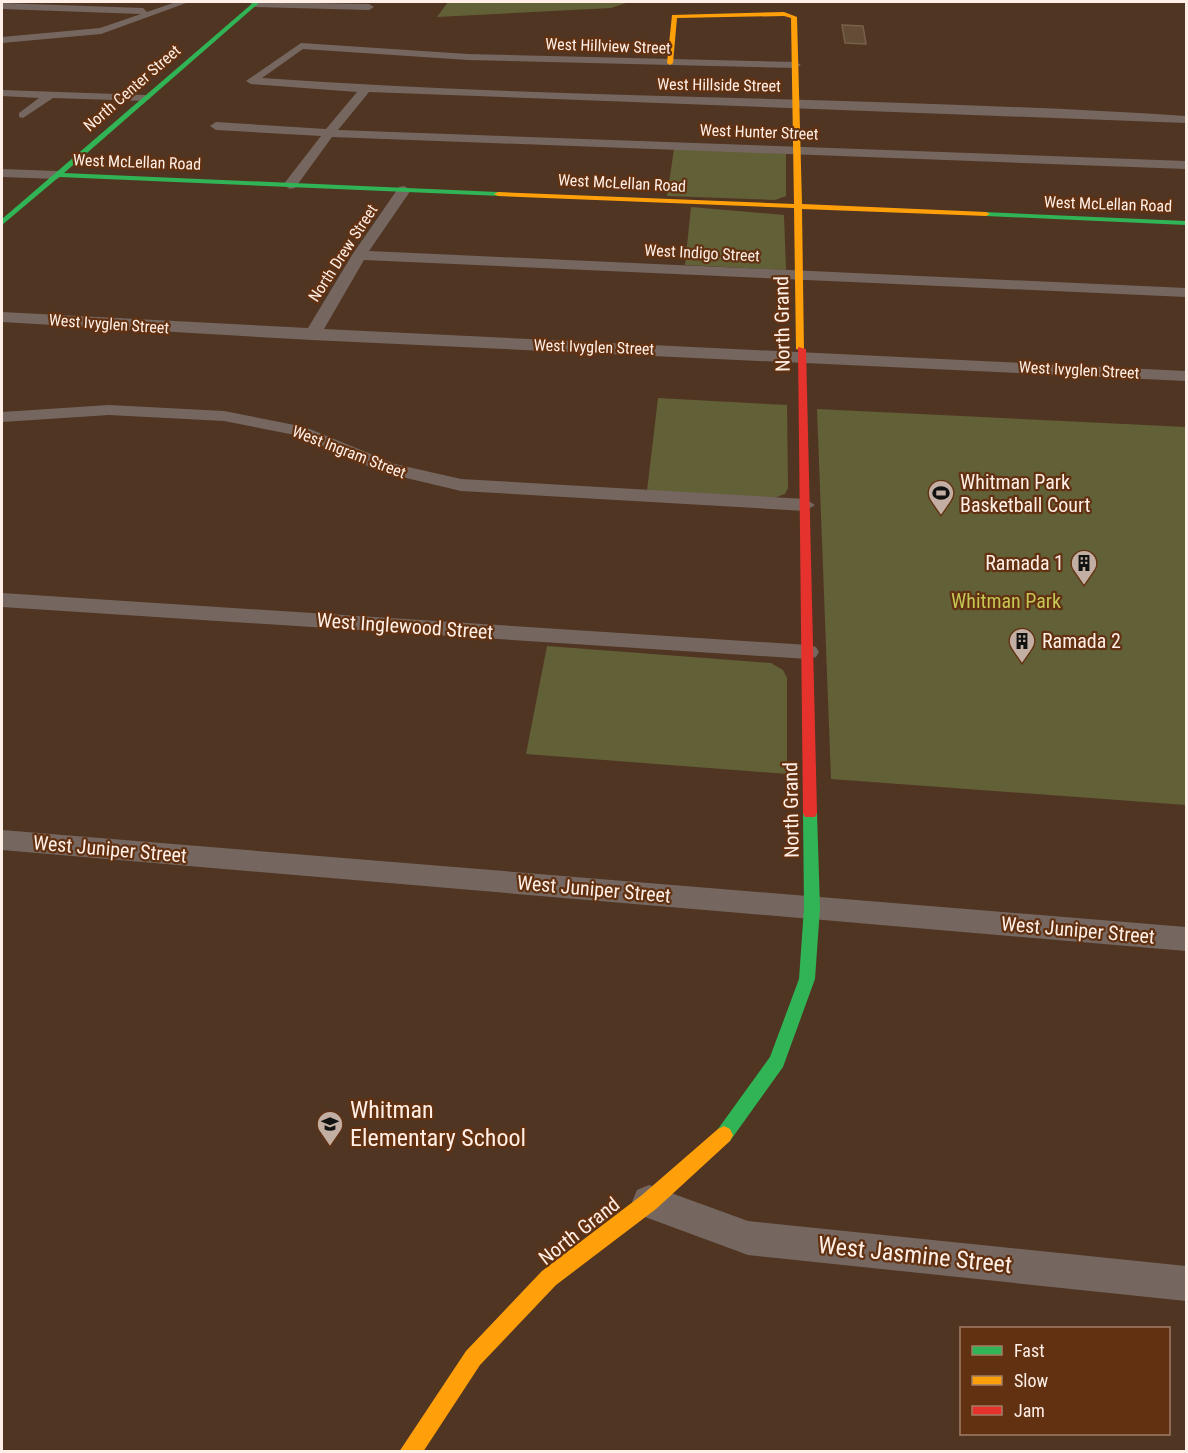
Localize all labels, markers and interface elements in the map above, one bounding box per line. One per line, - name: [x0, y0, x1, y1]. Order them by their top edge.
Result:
- street label: West Hillview Street: [545, 34, 671, 58]
- street label: North Center Street: [80, 41, 184, 135]
- street label: West Hillside Street: [657, 74, 781, 96]
- street label: West Hunter Street: [699, 120, 819, 144]
- street label: West McLellan Road: [73, 150, 201, 174]
- street label: West McLellan Road: [557, 170, 687, 196]
- street label: West McLellan Road: [1044, 192, 1172, 216]
- street label: North Drew Street: [304, 201, 382, 305]
- street label: West Indigo Street: [644, 240, 760, 266]
- street label: North Grand: [769, 276, 795, 372]
- street label: West Ivyglen Street: [48, 310, 170, 338]
- street label: West Ivyglen Street: [533, 335, 655, 359]
- street label: West Ivyglen Street: [1018, 357, 1140, 383]
- street label: West Ingram Street: [289, 422, 409, 483]
- place label: Whitman Park Basketball Court: [960, 470, 1091, 517]
- sports icon: Whitman Park Basketball Court: [926, 478, 956, 516]
- building icon: Ramada 1: [1069, 548, 1099, 586]
- place label: Ramada 1: [985, 551, 1064, 575]
- park label: Whitman Park: [951, 589, 1061, 613]
- street label: West Inglewood Street: [316, 608, 494, 644]
- building icon: Ramada 2: [1007, 626, 1037, 664]
- place label: Ramada 2: [1042, 629, 1121, 653]
- street label: North Grand: [778, 762, 804, 858]
- street label: West Juniper Street: [32, 830, 188, 868]
- street label: West Juniper Street: [516, 870, 672, 908]
- street label: West Juniper Street: [1000, 911, 1156, 949]
- place label: Whitman Elementary School: [350, 1096, 526, 1152]
- school or university icon: Whitman Elementary School: [315, 1109, 345, 1147]
- street label: North Grand: [534, 1192, 624, 1270]
- street label: West Jasmine Street: [817, 1231, 1013, 1279]
- legend: [960, 1327, 1170, 1435]
- text: Fast: [1014, 1340, 1045, 1361]
- text: Slow: [1014, 1370, 1049, 1391]
- text: Jam: [1014, 1400, 1045, 1421]

